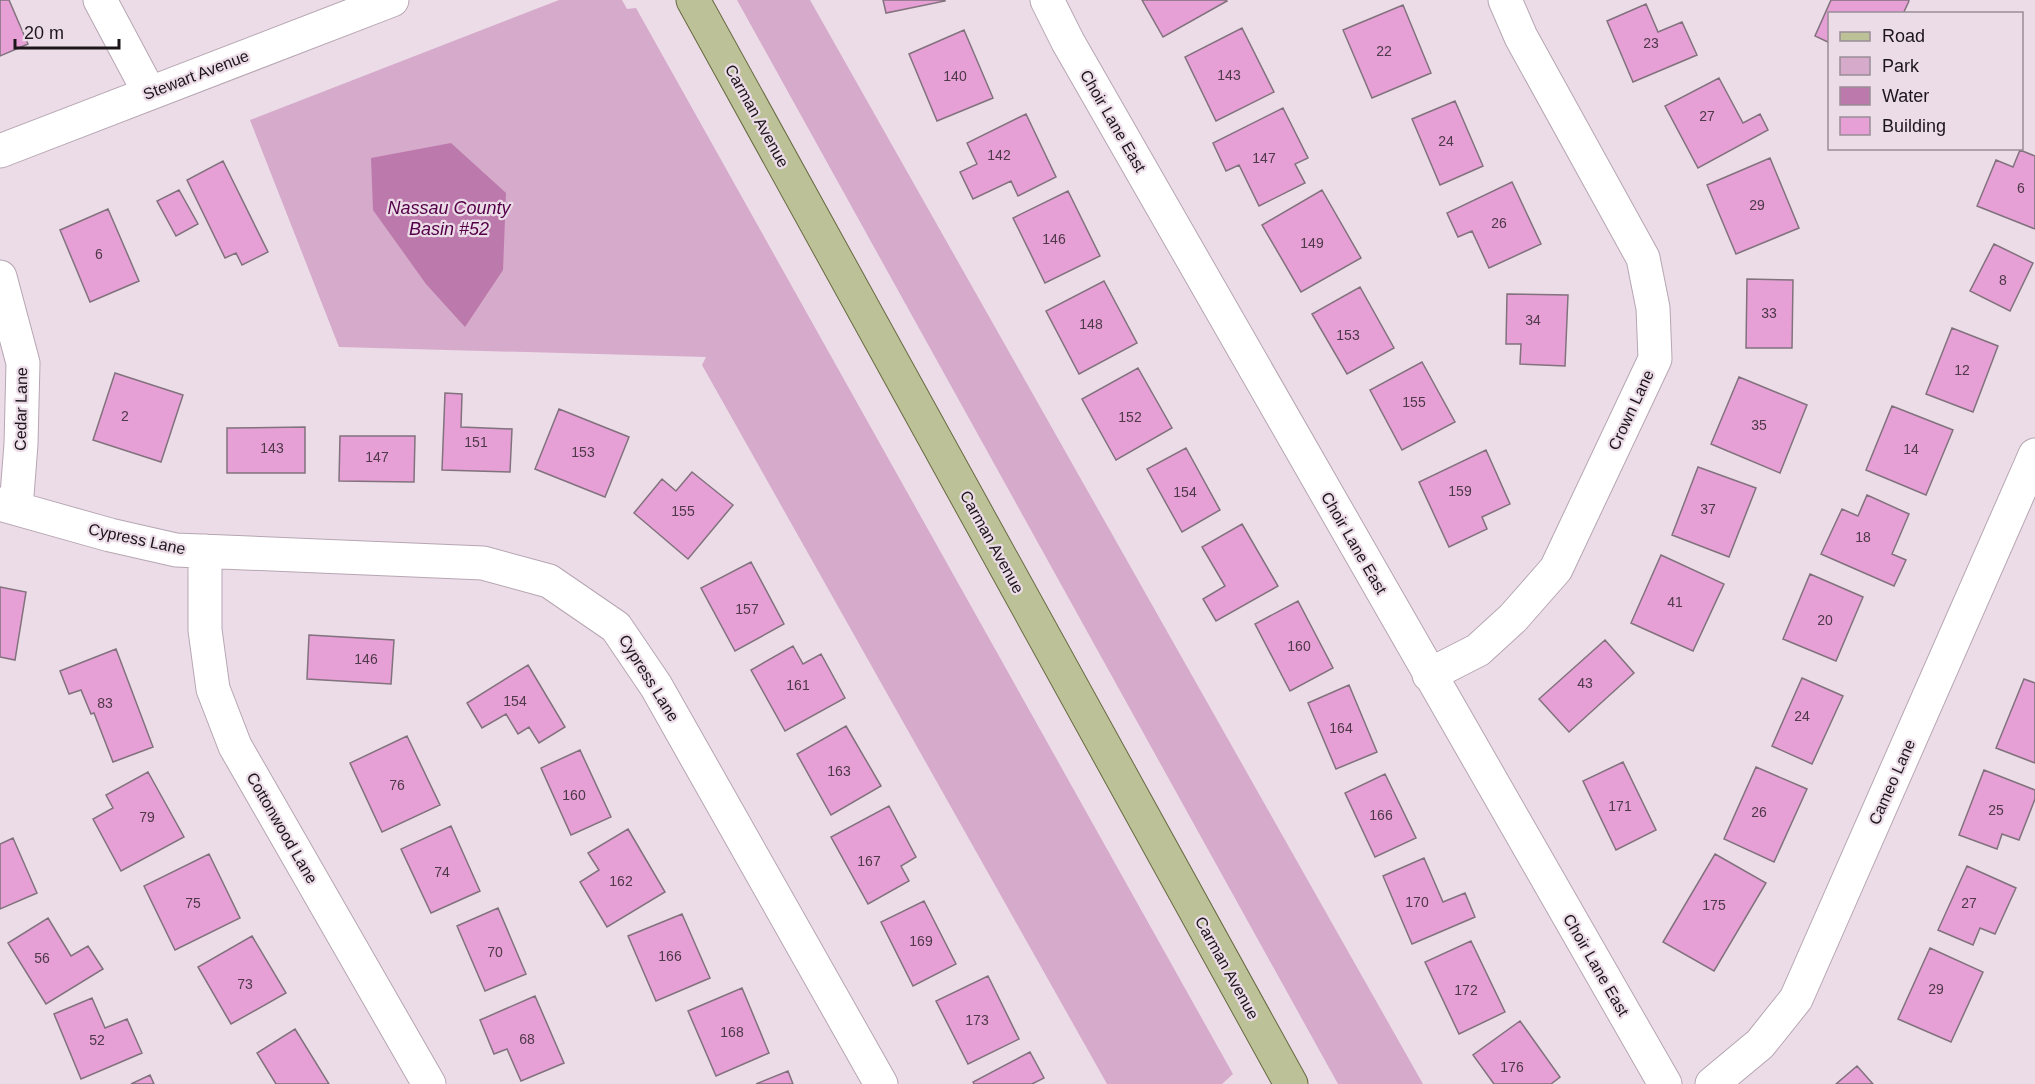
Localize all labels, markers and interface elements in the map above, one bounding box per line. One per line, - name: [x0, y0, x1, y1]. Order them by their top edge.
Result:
- scale bar: [15, 12, 118, 50]
- legend: [1828, 12, 2023, 150]
- text: 20 m: [24, 23, 64, 43]
- text: Road: [1882, 26, 1925, 46]
- house number: 23: [1643, 35, 1659, 51]
- house number: 22: [1376, 43, 1392, 59]
- street label: Stewart Avenue: [141, 47, 251, 103]
- text: Park: [1882, 56, 1920, 76]
- street label: Carman Avenue: [722, 62, 792, 170]
- street label: Choir Lane East: [1077, 67, 1149, 175]
- house number: 143: [1217, 67, 1241, 83]
- house number: 140: [943, 68, 967, 84]
- text: Water: [1882, 86, 1929, 106]
- house number: 27: [1699, 108, 1715, 124]
- text: Building: [1882, 116, 1946, 136]
- house number: 24: [1438, 133, 1454, 149]
- house number: 142: [987, 147, 1011, 163]
- house number: 147: [1252, 150, 1276, 166]
- house number: 6: [2017, 180, 2025, 196]
- house number: 29: [1749, 197, 1765, 213]
- water label: Nassau County Basin #52: [387, 198, 512, 239]
- house number: 26: [1491, 215, 1507, 231]
- house number: 146: [1042, 231, 1066, 247]
- house number: 149: [1300, 235, 1324, 251]
- house number: 6: [95, 246, 103, 262]
- house number: 8: [1999, 272, 2007, 288]
- house number: 33: [1761, 305, 1777, 321]
- house number: 34: [1525, 312, 1541, 328]
- house number: 148: [1079, 316, 1103, 332]
- house number: 153: [1336, 327, 1360, 343]
- house number: 12: [1954, 362, 1970, 378]
- street label: Cedar Lane: [12, 367, 30, 451]
- street label: Crown Lane: [1605, 367, 1657, 453]
- house number: 155: [1402, 394, 1426, 410]
- house number: 2: [121, 408, 129, 424]
- house number: 152: [1118, 409, 1142, 425]
- house number: 35: [1751, 417, 1767, 433]
- house number: 151: [464, 434, 488, 450]
- house number: 143: [260, 440, 284, 456]
- house number: 14: [1903, 441, 1919, 457]
- house number: 153: [571, 444, 595, 460]
- house number: 147: [365, 449, 389, 465]
- house number: 159: [1448, 483, 1472, 499]
- house number: 154: [1173, 484, 1197, 500]
- street label: Carman Avenue: [957, 488, 1027, 596]
- street label: Choir Lane East: [1318, 489, 1390, 597]
- house number: 37: [1700, 501, 1716, 517]
- house number: 155: [671, 503, 695, 519]
- street label: Cypress Lane: [87, 520, 187, 558]
- house number: 18: [1855, 529, 1871, 545]
- house number: 41: [1667, 594, 1683, 610]
- house number: 157: [735, 601, 759, 617]
- house number: 20: [1817, 612, 1833, 628]
- street label: Cypress Lane: [616, 632, 682, 724]
- house number: 160: [1287, 638, 1311, 654]
- house number: 146: [354, 651, 378, 667]
- house number: 43: [1577, 675, 1593, 691]
- house number: 161: [786, 677, 810, 693]
- house number: 154: [503, 693, 527, 709]
- house number: 83: [97, 695, 113, 711]
- house number: 24: [1794, 708, 1810, 724]
- house number: 164: [1329, 720, 1353, 736]
- street label: Cameo Lane: [1866, 737, 1918, 827]
- house number: 163: [827, 763, 851, 779]
- street label: Cottonwood Lane: [243, 769, 321, 887]
- house number: 76: [389, 777, 405, 793]
- house number: 160: [562, 787, 586, 803]
- house number: 171: [1608, 798, 1632, 814]
- house number: 25: [1988, 802, 2004, 818]
- house number: 26: [1751, 804, 1767, 820]
- house number: 166: [1369, 807, 1393, 823]
- house number: 79: [139, 809, 155, 825]
- house number: 167: [857, 853, 881, 869]
- house number: 74: [434, 864, 450, 880]
- house number: 162: [609, 873, 633, 889]
- house number: 170: [1405, 894, 1429, 910]
- house number: 75: [185, 895, 201, 911]
- house number: 27: [1961, 895, 1977, 911]
- house number: 175: [1702, 897, 1726, 913]
- street label: Choir Lane East: [1560, 911, 1632, 1019]
- street label: Carman Avenue: [1192, 914, 1262, 1022]
- house number: 169: [909, 933, 933, 949]
- house number: 70: [487, 944, 503, 960]
- house number: 166: [658, 948, 682, 964]
- house number: 56: [34, 950, 50, 966]
- house number: 73: [237, 976, 253, 992]
- house number: 29: [1928, 981, 1944, 997]
- house number: 172: [1454, 982, 1478, 998]
- house number: 173: [965, 1012, 989, 1028]
- house number: 168: [720, 1024, 744, 1040]
- house number: 68: [519, 1031, 535, 1047]
- house number: 52: [89, 1032, 105, 1048]
- house number: 176: [1500, 1059, 1524, 1075]

